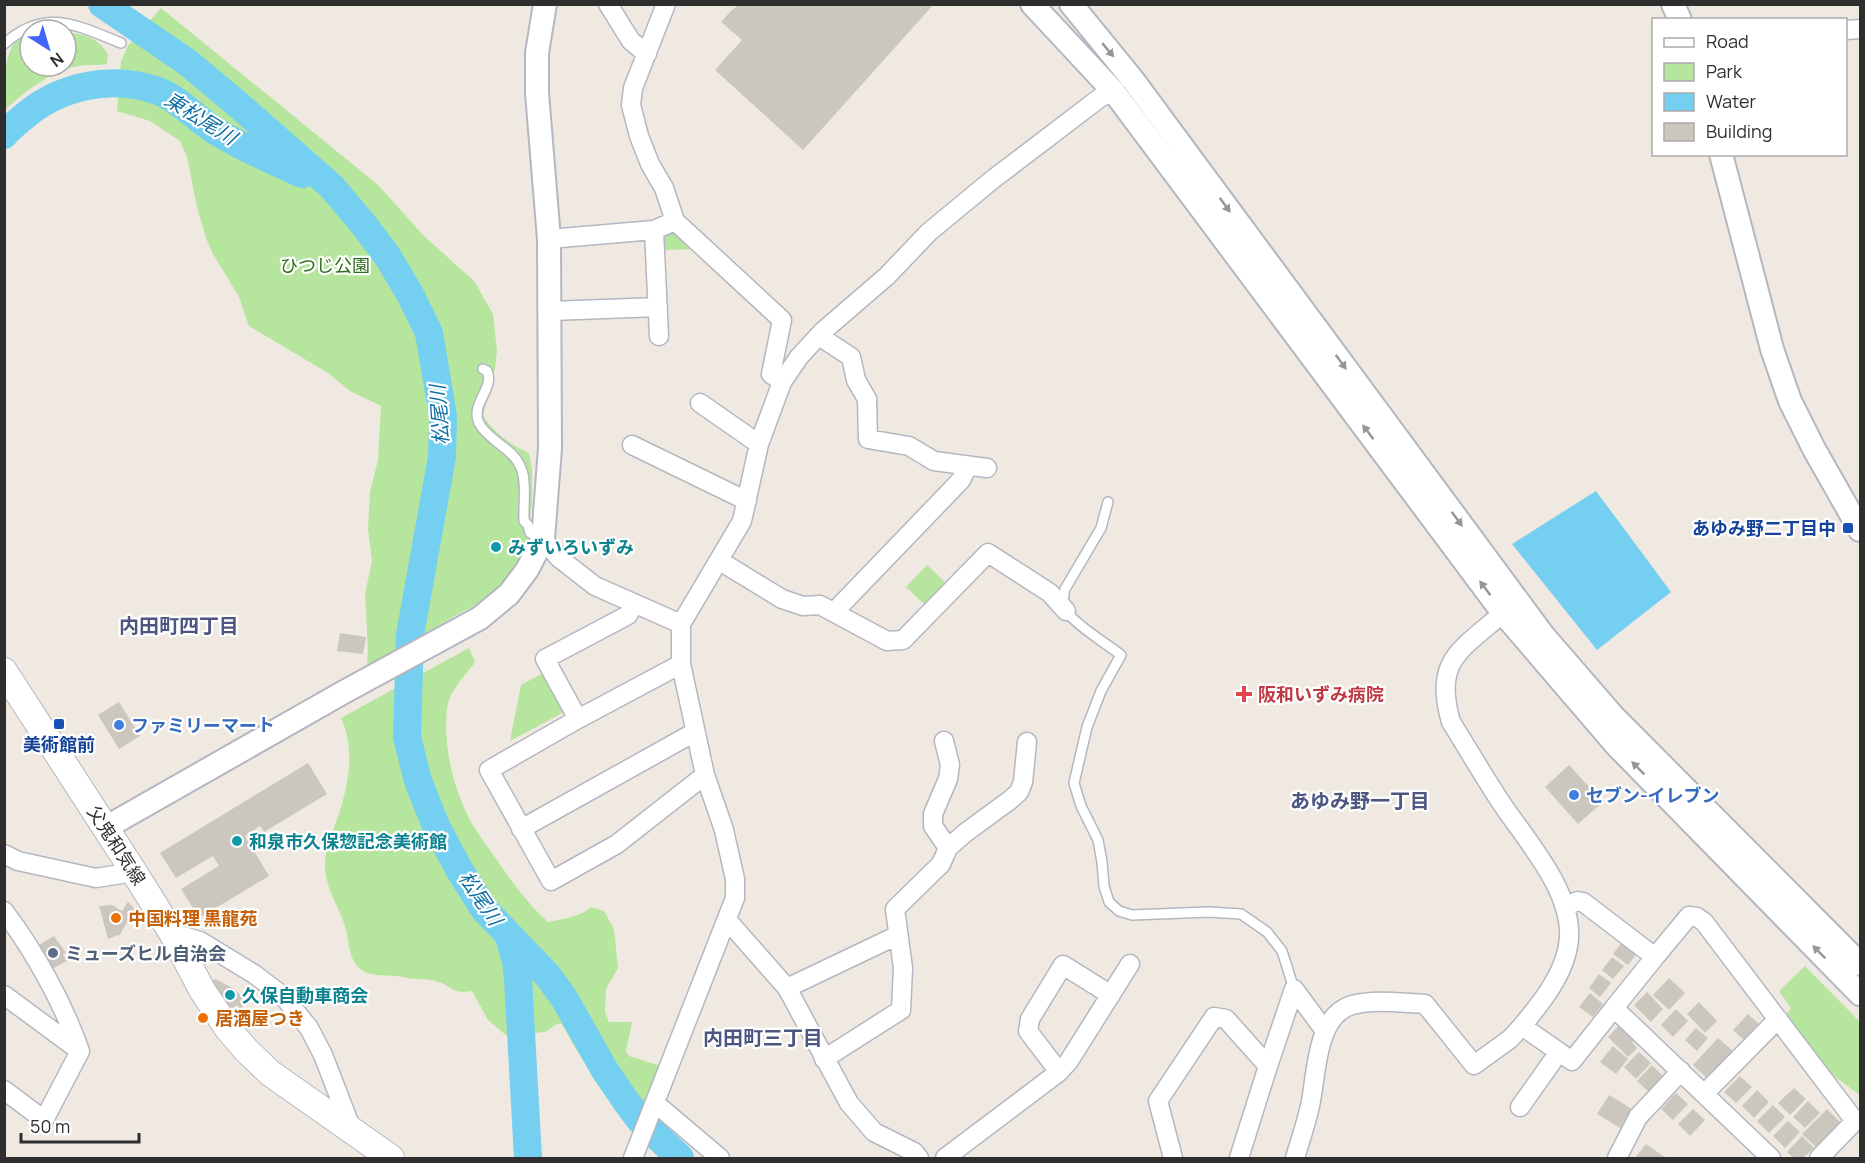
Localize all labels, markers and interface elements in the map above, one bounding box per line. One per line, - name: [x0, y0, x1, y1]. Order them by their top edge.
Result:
- north arrow: [18, 18, 78, 78]
- legend: [1652, 18, 1847, 156]
- text: Road: [1706, 29, 1749, 53]
- one-way arrow: [1101, 42, 1114, 57]
- text: N: [46, 48, 68, 72]
- text: Park: [1706, 59, 1743, 83]
- water label: 東松尾川: [160, 85, 244, 152]
- text: Water: [1706, 89, 1756, 113]
- text: Building: [1706, 119, 1772, 143]
- one-way arrow: [1219, 197, 1232, 213]
- park label: ひつじ公園: [280, 253, 370, 277]
- one-way arrow: [1335, 354, 1347, 369]
- water label: 松尾川: [423, 382, 455, 446]
- one-way arrow: [1362, 425, 1374, 440]
- one-way arrow: [1451, 511, 1463, 526]
- place label: あゆみ野二丁目中: [1692, 516, 1836, 540]
- marker: あゆみ野二丁目中: [1841, 521, 1855, 535]
- place label: みずいろいずみ: [508, 535, 634, 559]
- marker: みずいろいずみ: [489, 540, 503, 554]
- one-way arrow: [1479, 581, 1491, 596]
- district label: 内田町四丁目: [119, 612, 239, 639]
- place label: 阪和いずみ病院: [1258, 682, 1384, 706]
- marker: 阪和いずみ病院: [1235, 685, 1253, 703]
- place label: ファミリーマート: [131, 713, 275, 737]
- marker: 美術館前: [52, 717, 66, 731]
- marker: ファミリーマート: [112, 718, 126, 732]
- place label: 美術館前: [23, 732, 95, 756]
- one-way arrow: [1632, 762, 1646, 776]
- place label: セブン-イレブン: [1586, 783, 1720, 807]
- district label: あゆみ野一丁目: [1290, 787, 1430, 814]
- marker: セブン-イレブン: [1567, 788, 1581, 802]
- street label: 父鬼和気線: [82, 801, 152, 889]
- place label: 和泉市久保惣記念美術館: [249, 829, 447, 853]
- marker: 和泉市久保惣記念美術館: [230, 834, 244, 848]
- water label: 松尾川: [453, 866, 510, 932]
- place label: 中国料理 黒龍苑: [128, 906, 258, 930]
- marker: 中国料理 黒龍苑: [109, 911, 123, 925]
- place label: ミューズヒル自治会: [65, 941, 226, 965]
- marker: ミューズヒル自治会: [46, 946, 60, 960]
- one-way arrow: [1813, 946, 1827, 960]
- place label: 久保自動車商会: [242, 983, 368, 1007]
- marker: 久保自動車商会: [223, 988, 237, 1002]
- place label: 居酒屋つき: [215, 1006, 305, 1030]
- marker: 居酒屋つき: [196, 1011, 210, 1025]
- district label: 内田町三丁目: [703, 1024, 823, 1051]
- scale bar: [21, 1106, 140, 1144]
- text: 50 m: [30, 1114, 70, 1138]

